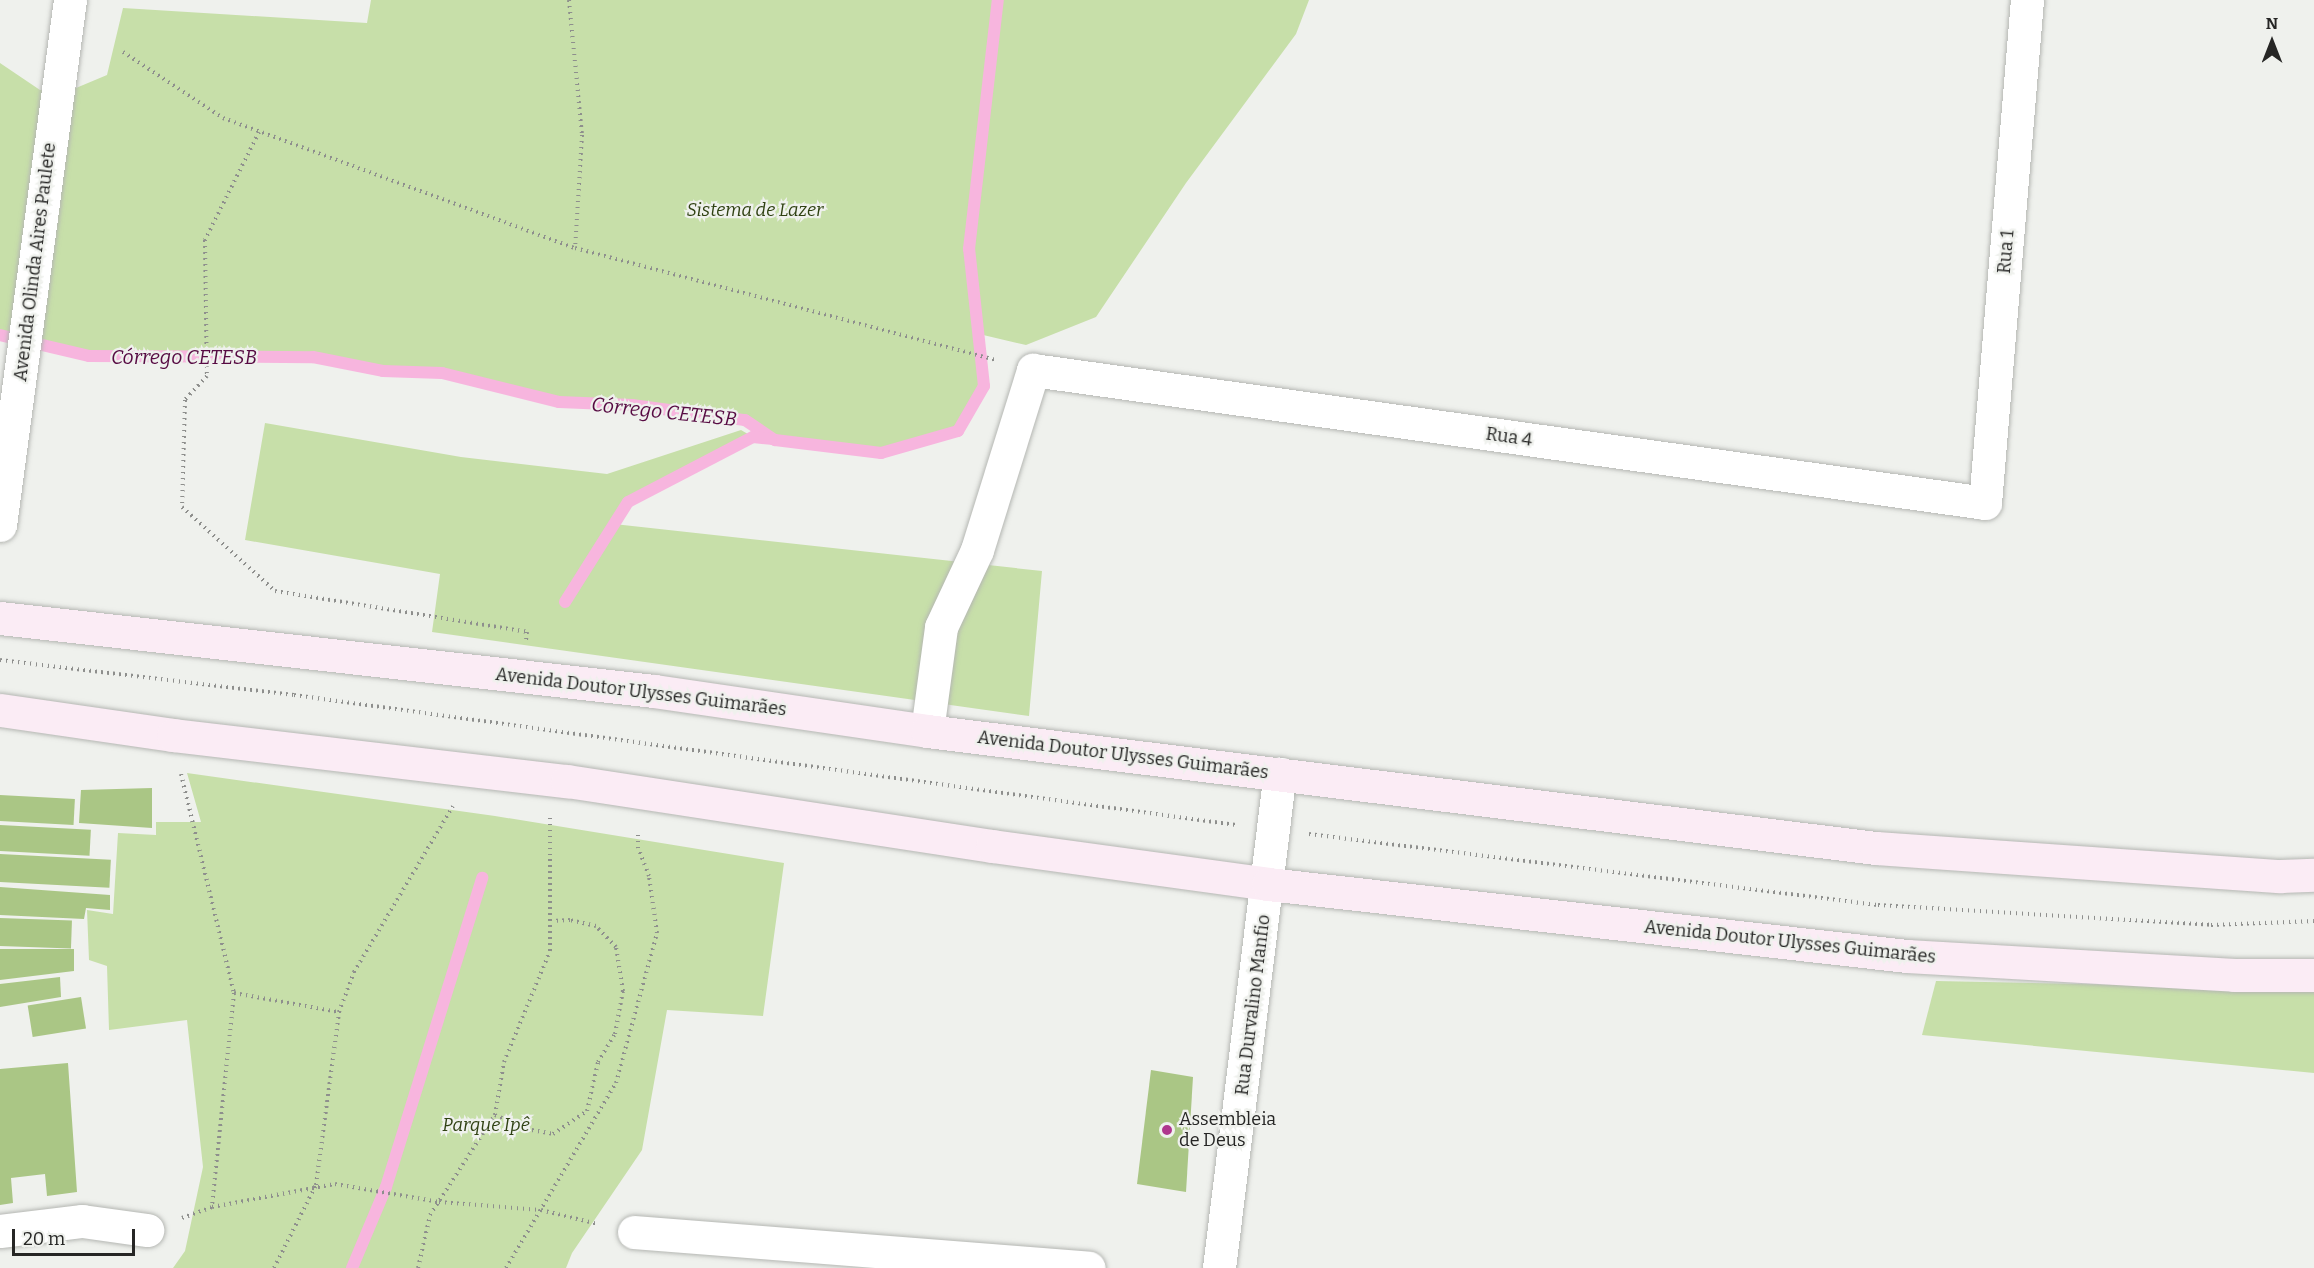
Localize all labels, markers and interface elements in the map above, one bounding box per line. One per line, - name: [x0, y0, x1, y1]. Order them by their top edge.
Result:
- north arrow: [2242, 12, 2302, 72]
- text: N: [2266, 14, 2278, 33]
- street label: Avenida Olinda Aires Paulete: [10, 141, 60, 383]
- park label: Sistema de Lazer: [687, 199, 823, 221]
- street label: Rua 1: [1993, 229, 2019, 275]
- water label: Córrego CETESB: [111, 345, 257, 369]
- water label: Córrego CETESB: [590, 392, 738, 432]
- street label: Rua 4: [1484, 423, 1534, 451]
- street label: Avenida Doutor Ulysses Guimarães: [494, 663, 788, 721]
- street label: Avenida Doutor Ulysses Guimarães: [976, 726, 1270, 784]
- street label: Rua Durvalino Manfio: [1231, 913, 1275, 1097]
- street label: Avenida Doutor Ulysses Guimarães: [1643, 916, 1937, 968]
- place label: Assembleia de Deus: [1179, 1109, 1276, 1152]
- park label: Parque Ipê: [442, 1114, 530, 1136]
- marker: Assembleia de Deus: [1160, 1123, 1174, 1137]
- scale bar: [15, 1217, 138, 1255]
- text: 20 m: [23, 1228, 65, 1250]

